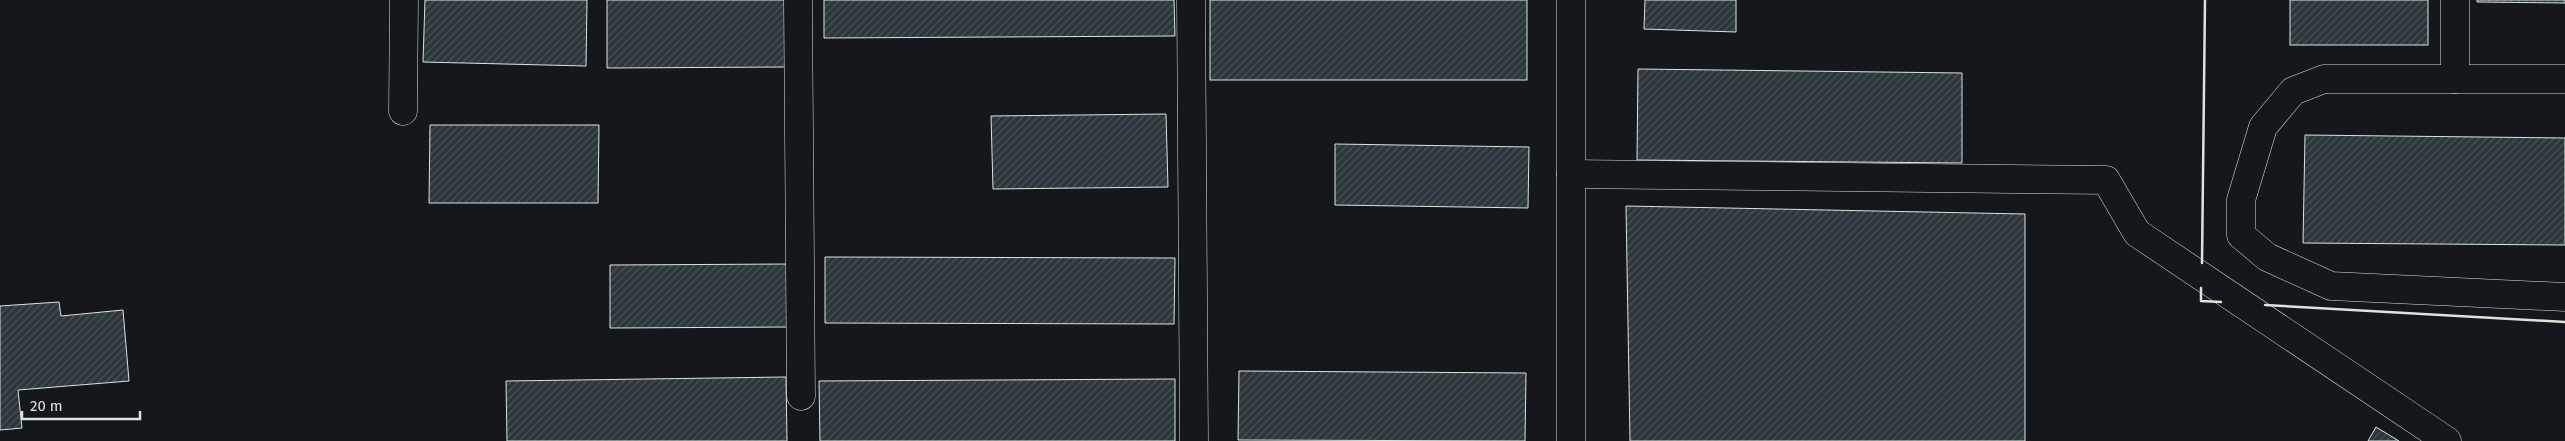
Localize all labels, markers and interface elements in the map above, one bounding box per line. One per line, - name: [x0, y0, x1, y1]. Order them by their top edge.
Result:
- scale bar: [22, 388, 140, 420]
- text: 20 m: [30, 397, 63, 415]

